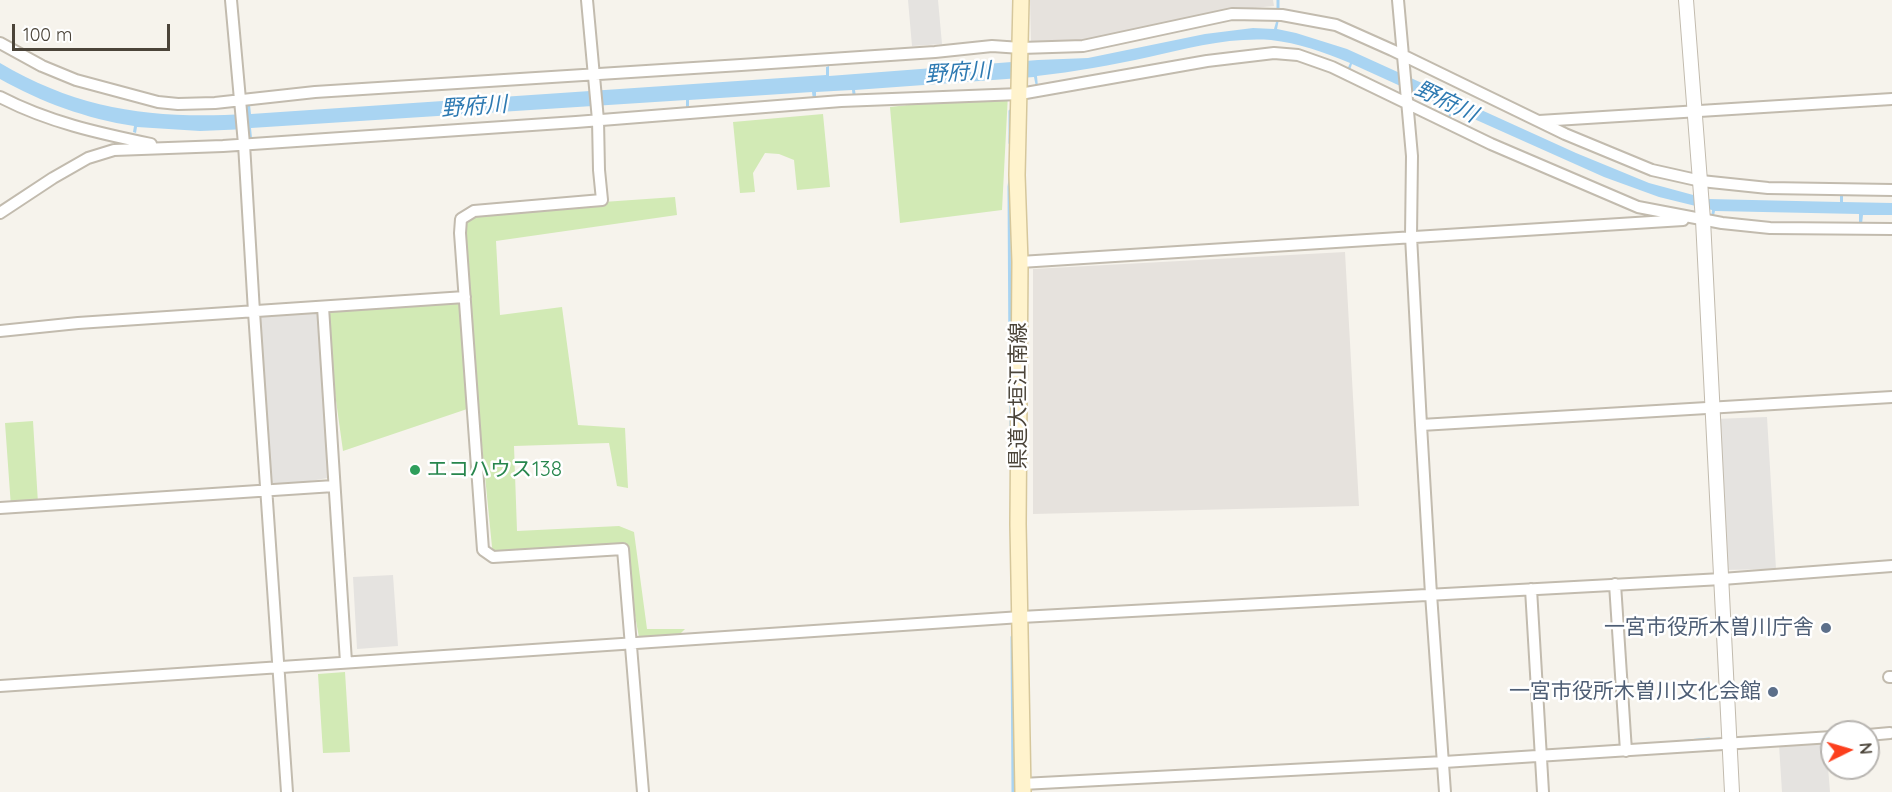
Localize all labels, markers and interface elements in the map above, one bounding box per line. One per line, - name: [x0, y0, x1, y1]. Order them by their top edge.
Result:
- scale bar: [15, 12, 172, 50]
- text: 100 m: [23, 23, 72, 46]
- water label: 野府川: [924, 58, 992, 88]
- water label: 野府川: [1411, 76, 1481, 128]
- water label: 野府川: [440, 92, 508, 122]
- street label: 県道大垣江南線: [1006, 323, 1032, 469]
- place label: エコハウス138: [427, 457, 562, 483]
- marker: エコハウス138: [408, 463, 422, 477]
- place label: 一宮市役所木曽川庁舎: [1604, 615, 1814, 641]
- marker: 一宮市役所木曽川庁舎: [1819, 621, 1833, 635]
- place label: 一宮市役所木曽川文化会館: [1509, 679, 1761, 705]
- marker: 一宮市役所木曽川文化会館: [1766, 685, 1780, 699]
- north arrow: [1820, 720, 1880, 780]
- text: N: [1855, 742, 1876, 755]

